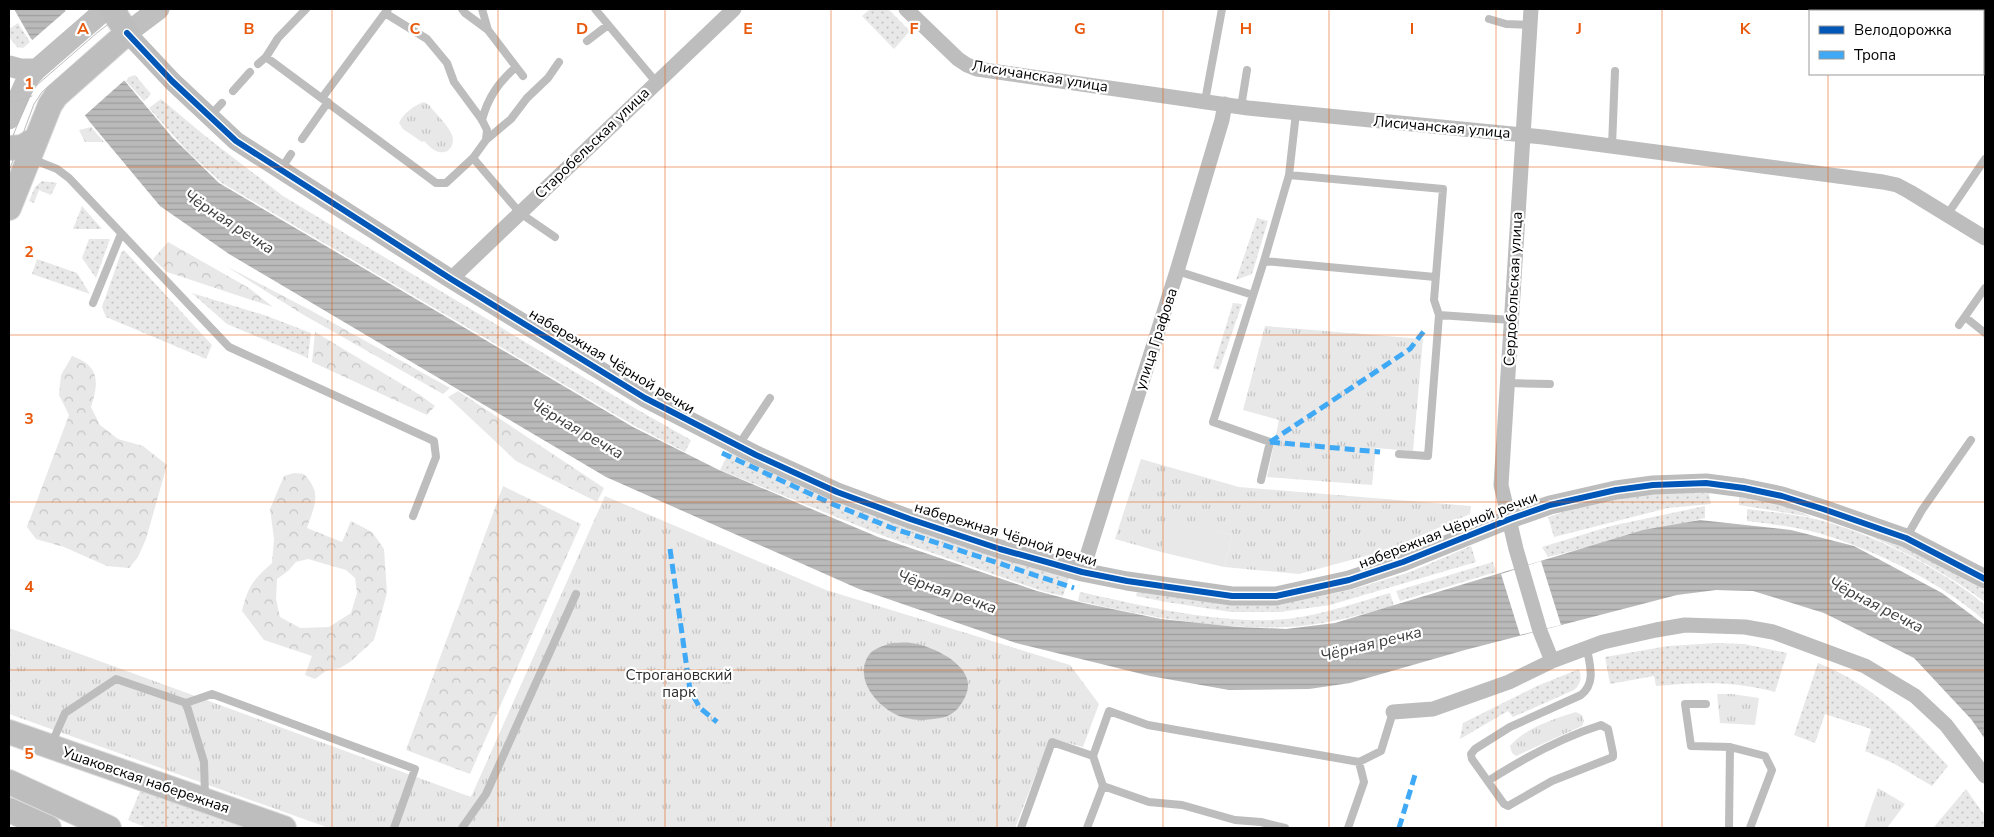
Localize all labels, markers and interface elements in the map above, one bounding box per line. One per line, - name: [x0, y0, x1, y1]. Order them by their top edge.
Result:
- legend: [1809, 10, 1984, 75]
- text: A: [77, 18, 89, 40]
- text: B: [243, 18, 255, 40]
- text: C: [410, 18, 421, 40]
- text: D: [576, 18, 588, 40]
- text: E: [743, 18, 753, 40]
- text: F: [910, 18, 919, 40]
- text: G: [1074, 18, 1086, 40]
- text: H: [1240, 18, 1252, 40]
- text: I: [1410, 18, 1414, 40]
- text: J: [1575, 18, 1582, 40]
- text: K: [1740, 18, 1752, 40]
- text: Велодорожка: [1854, 20, 1952, 40]
- text: Тропа: [1854, 45, 1896, 65]
- street label: Лисичанская улица: [970, 55, 1110, 97]
- text: 1: [24, 73, 34, 95]
- street label: Старобельская улица: [530, 83, 654, 203]
- street label: Лисичанская улица: [1373, 111, 1511, 143]
- water label: Чёрная речка: [179, 185, 279, 259]
- street label: Сердобольская улица: [1499, 211, 1527, 367]
- text: 2: [24, 241, 34, 263]
- street label: улица Графова: [1130, 285, 1182, 393]
- street label: набережная Чёрной речки: [525, 303, 699, 419]
- water label: Чёрная речка: [527, 394, 627, 464]
- text: 3: [24, 408, 34, 430]
- street label: набережная Чёрной речки: [1356, 487, 1540, 573]
- street label: набережная Чёрной речки: [912, 497, 1100, 571]
- water label: Чёрная речка: [894, 565, 1000, 619]
- water label: Чёрная речка: [1825, 572, 1927, 638]
- text: 4: [24, 576, 34, 598]
- water label: Чёрная речка: [1318, 621, 1424, 667]
- park label: Строгановский парк: [626, 665, 732, 702]
- street label: Ушаковская набережная: [59, 742, 232, 818]
- text: 5: [24, 743, 34, 765]

